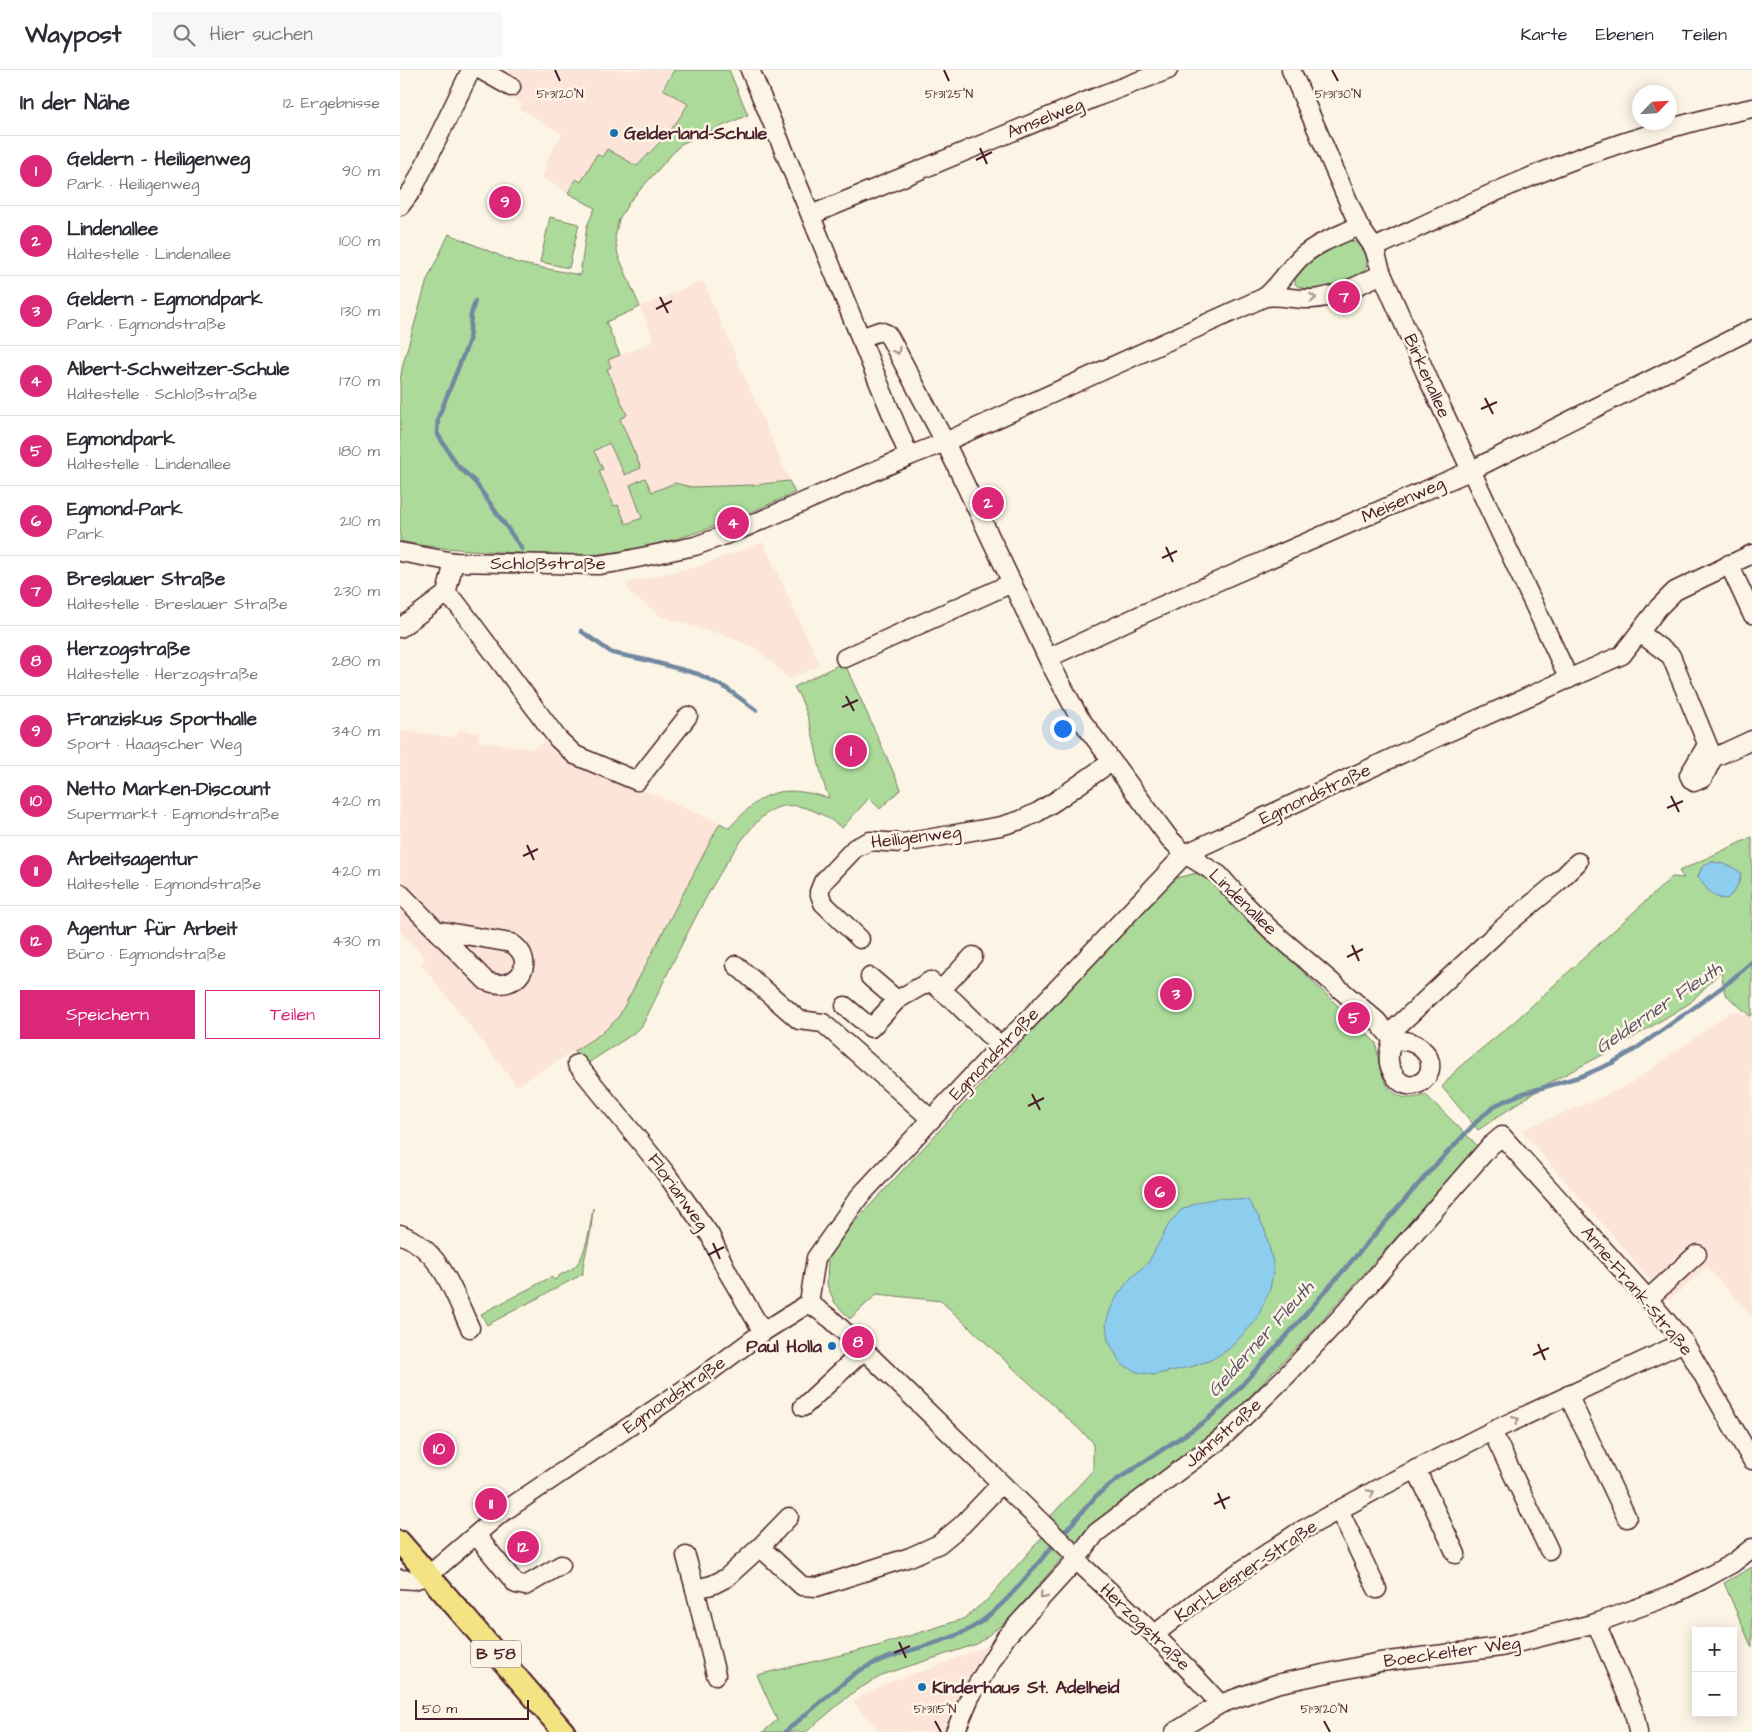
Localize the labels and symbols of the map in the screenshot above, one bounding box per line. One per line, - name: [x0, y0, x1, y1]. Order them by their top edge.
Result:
- north arrow: [1632, 85, 1677, 130]
- text: 51°31'20"N: [536, 86, 584, 103]
- text: 51°31'25"N: [925, 86, 973, 103]
- text: 51°31'30"N: [1315, 86, 1362, 103]
- street label: Amselweg: [1003, 91, 1087, 146]
- place label: Gelderland-Schule: [624, 121, 768, 146]
- marker: Gelderland-Schule: [608, 127, 620, 139]
- pin: 9: [489, 183, 521, 221]
- pin: 7: [1328, 278, 1360, 316]
- one-way arrow: [1310, 293, 1318, 304]
- street label: Birkenallee: [1397, 330, 1457, 422]
- one-way arrow: [891, 345, 901, 354]
- street label: Meisenweg: [1357, 471, 1449, 530]
- pin: 2: [972, 484, 1004, 522]
- pin: 4: [717, 504, 749, 542]
- street label: Schloßstraße: [490, 551, 606, 576]
- your location: [1050, 716, 1076, 742]
- pin: 1: [835, 732, 867, 770]
- street label: Egmondstraße: [1255, 757, 1375, 832]
- street label: Heiligenweg: [870, 819, 963, 856]
- street label: Lindenallee: [1203, 863, 1283, 941]
- water label: Gelderner Fleuth: [1590, 955, 1729, 1061]
- pin: 3: [1160, 975, 1192, 1013]
- pin: 5: [1338, 999, 1370, 1037]
- street label: Egmondstraße: [943, 1002, 1046, 1107]
- street label: Florianweg: [641, 1148, 715, 1236]
- pin: 6: [1144, 1173, 1176, 1211]
- street label: Anne-Frank-Straße: [1575, 1221, 1699, 1361]
- water label: Gelderner Fleuth: [1201, 1274, 1322, 1403]
- pin: 8: [842, 1323, 874, 1361]
- place label: Paul Holla: [746, 1334, 823, 1359]
- marker: Paul Holla: [826, 1340, 838, 1352]
- street label: Egmondstraße: [618, 1350, 731, 1441]
- street label: Jahnstraße: [1179, 1392, 1267, 1473]
- one-way arrow: [1511, 1415, 1520, 1426]
- pin: 10: [423, 1430, 455, 1468]
- pin: 11: [475, 1485, 507, 1523]
- one-way arrow: [1366, 1489, 1375, 1499]
- street label: Karl-Leisner-Straße: [1170, 1514, 1322, 1628]
- pin: 12: [507, 1528, 539, 1566]
- street label: Herzogstraße: [1094, 1577, 1196, 1677]
- one-way arrow: [1040, 1591, 1049, 1600]
- street label: Boeckelter Weg: [1382, 1630, 1522, 1675]
- road number: B 58: [471, 1640, 521, 1668]
- place label: Kinderhaus St. Adelheid: [932, 1675, 1120, 1700]
- marker: Kinderhaus St. Adelheid: [916, 1681, 928, 1693]
- scale bar: [415, 1697, 529, 1720]
- text: 51°31'15"N: [914, 1701, 957, 1718]
- text: 51°31'20"N: [1300, 1701, 1348, 1718]

